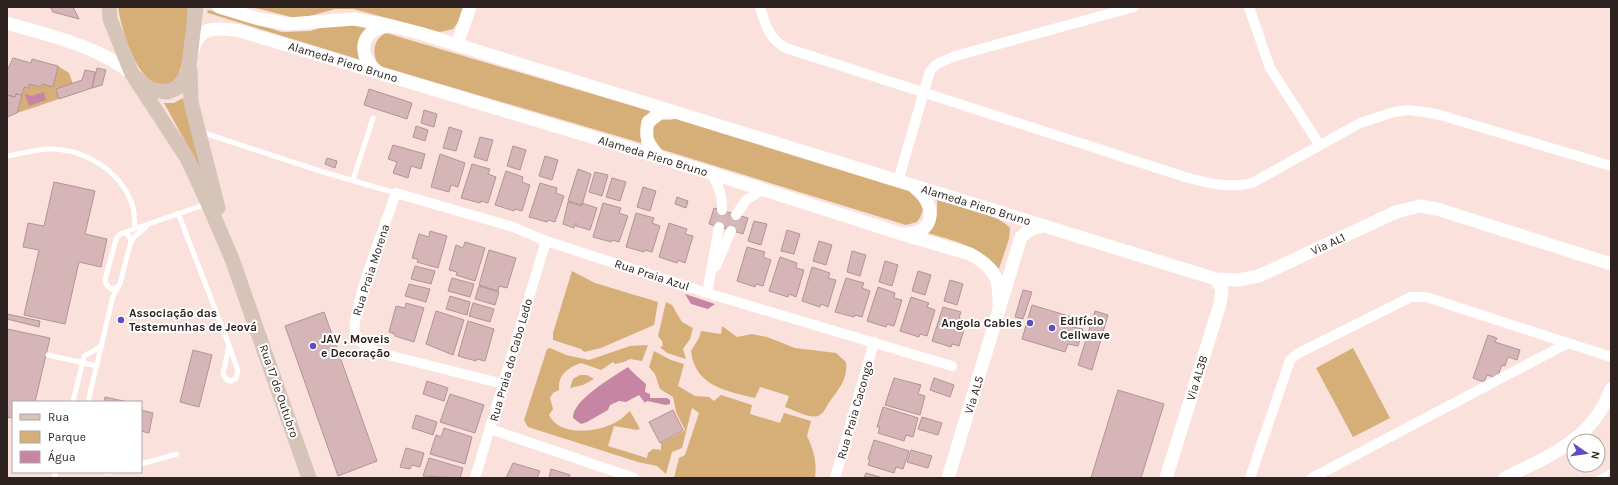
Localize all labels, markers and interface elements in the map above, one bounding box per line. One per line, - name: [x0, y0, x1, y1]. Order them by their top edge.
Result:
- street label: Alameda Piero Bruno: [287, 39, 399, 85]
- street label: Alameda Piero Bruno: [597, 133, 709, 179]
- street label: Alameda Piero Bruno: [920, 182, 1032, 228]
- street label: Rua Praia Morena: [350, 222, 392, 318]
- street label: Via AL1: [1309, 230, 1347, 258]
- street label: Rua Praia Azul: [613, 256, 691, 294]
- street label: Rua Praia do Cabo Ledo: [487, 297, 535, 423]
- place label: Associação das Testemunhas de Jeová: [129, 306, 257, 334]
- place label: Edifício Cellwave: [1060, 314, 1110, 342]
- marker: Associação das Testemunhas de Jeová: [116, 315, 126, 325]
- place label: Angola Cables: [941, 316, 1022, 330]
- marker: Angola Cables: [1025, 318, 1035, 328]
- marker: Edifício Cellwave: [1047, 323, 1057, 333]
- place label: JAV , Moveis e Decoração: [321, 332, 390, 360]
- marker: JAV , Moveis e Decoração: [308, 341, 318, 351]
- street label: Rua 17 de Outubro: [257, 343, 301, 439]
- street label: Via AL3B: [1183, 354, 1211, 402]
- street label: Rua Praia Cacongo: [834, 359, 876, 461]
- street label: Via AL5: [962, 374, 986, 416]
- legend: [12, 401, 142, 473]
- text: Rua: [48, 410, 69, 424]
- text: Parque: [48, 430, 86, 444]
- north arrow: [1566, 433, 1606, 473]
- text: Água: [48, 449, 76, 464]
- text: N: [1588, 450, 1602, 460]

